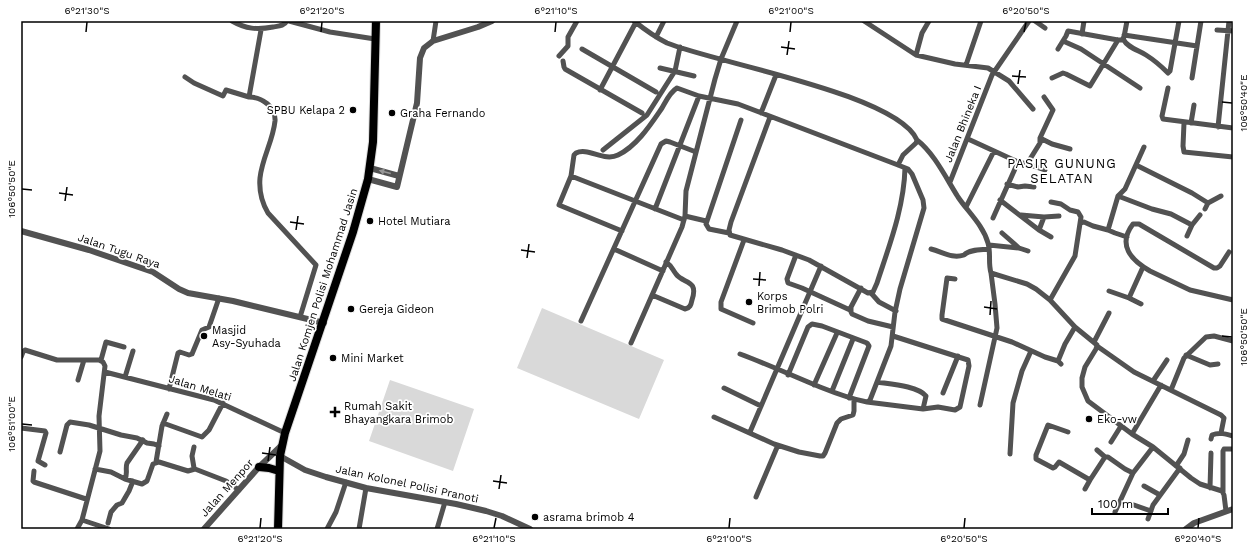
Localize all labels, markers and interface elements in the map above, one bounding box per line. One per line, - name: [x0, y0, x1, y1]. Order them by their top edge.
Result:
- text: 6°21'30"S: [64, 5, 110, 16]
- text: 6°21'20"S: [299, 5, 345, 16]
- text: 6°21'10"S: [534, 5, 578, 16]
- text: 6°21'00"S: [768, 5, 814, 16]
- text: 6°20'50"S: [1002, 5, 1050, 16]
- text: 106°50'40"E: [1238, 74, 1249, 132]
- street label: Jalan Bhineka I: [942, 84, 984, 164]
- place label: SPBU Kelapa 2: [267, 104, 345, 117]
- marker: SPBU Kelapa 2: [348, 105, 358, 115]
- place label: Graha Fernando: [400, 107, 485, 120]
- marker: Graha Fernando: [387, 108, 397, 118]
- district label: PASIR GUNUNG SELATAN: [1007, 156, 1117, 186]
- text: 106°50'50"E: [6, 160, 17, 218]
- one-way arrow: [378, 169, 390, 175]
- street label: Jalan Komjen Polisi Mohammad Jasin: [286, 187, 360, 383]
- place label: Hotel Mutiara: [378, 215, 451, 228]
- marker: Hotel Mutiara: [365, 216, 375, 226]
- street label: Jalan Tugu Raya: [76, 231, 162, 271]
- place label: Korps Brimob Polri: [757, 290, 823, 316]
- marker: Korps Brimob Polri: [744, 297, 754, 307]
- place label: Gereja Gideon: [359, 303, 434, 316]
- marker: Gereja Gideon: [346, 304, 356, 314]
- text: 106°50'50"E: [1238, 308, 1249, 366]
- place label: Masjid Asy-Syuhada: [212, 324, 281, 350]
- marker: Masjid Asy-Syuhada: [199, 331, 209, 341]
- place label: Mini Market: [341, 352, 404, 365]
- marker: Mini Market: [328, 353, 338, 363]
- street label: Jalan Melati: [167, 372, 233, 404]
- text: 106°51'00"E: [6, 396, 17, 452]
- place label: Rumah Sakit Bhayangkara Brimob: [344, 400, 453, 426]
- marker: Rumah Sakit Bhayangkara Brimob: [329, 406, 341, 418]
- place label: Eko-vw: [1097, 413, 1137, 426]
- marker: Eko-vw: [1084, 414, 1094, 424]
- street label: Jalan Menpor: [198, 456, 257, 519]
- street label: Jalan Kolonel Polisi Pranoti: [334, 462, 480, 506]
- scale bar: [1092, 490, 1168, 516]
- text: 100 m: [1098, 497, 1133, 511]
- place label: asrama brimob 4: [543, 511, 635, 524]
- marker: asrama brimob 4: [530, 512, 540, 522]
- text: 6°21'20"S: [237, 533, 283, 544]
- text: 6°21'10"S: [472, 533, 516, 544]
- text: 6°21'00"S: [706, 533, 752, 544]
- text: 6°20'50"S: [940, 533, 988, 544]
- text: 6°20'40"S: [1175, 533, 1221, 544]

